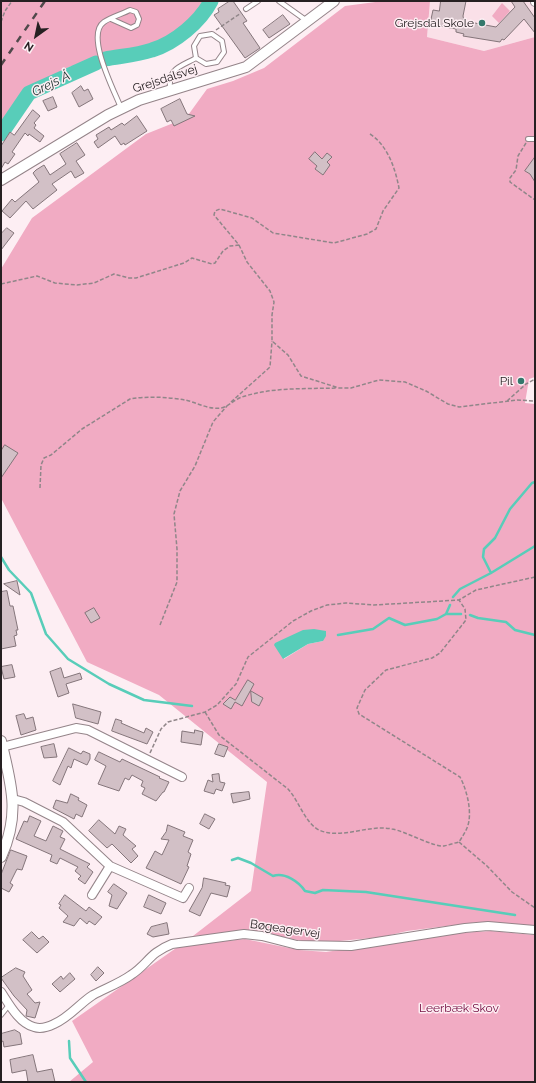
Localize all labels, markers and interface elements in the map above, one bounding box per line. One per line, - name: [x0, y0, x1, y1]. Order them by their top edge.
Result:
- north arrow: [16, 16, 56, 56]
- place label: Grejsdal Skole: [395, 16, 474, 30]
- marker: Grejsdal Skole: [477, 18, 487, 28]
- text: N: [22, 39, 36, 54]
- street label: Grejsdalsvej: [131, 62, 199, 96]
- water label: Grejs Å: [29, 68, 73, 100]
- place label: Pil: [500, 374, 513, 388]
- marker: Pil: [516, 376, 526, 386]
- street label: Bøgeagervej: [249, 917, 321, 941]
- park label: Leerbæk Skov: [419, 1001, 499, 1015]

